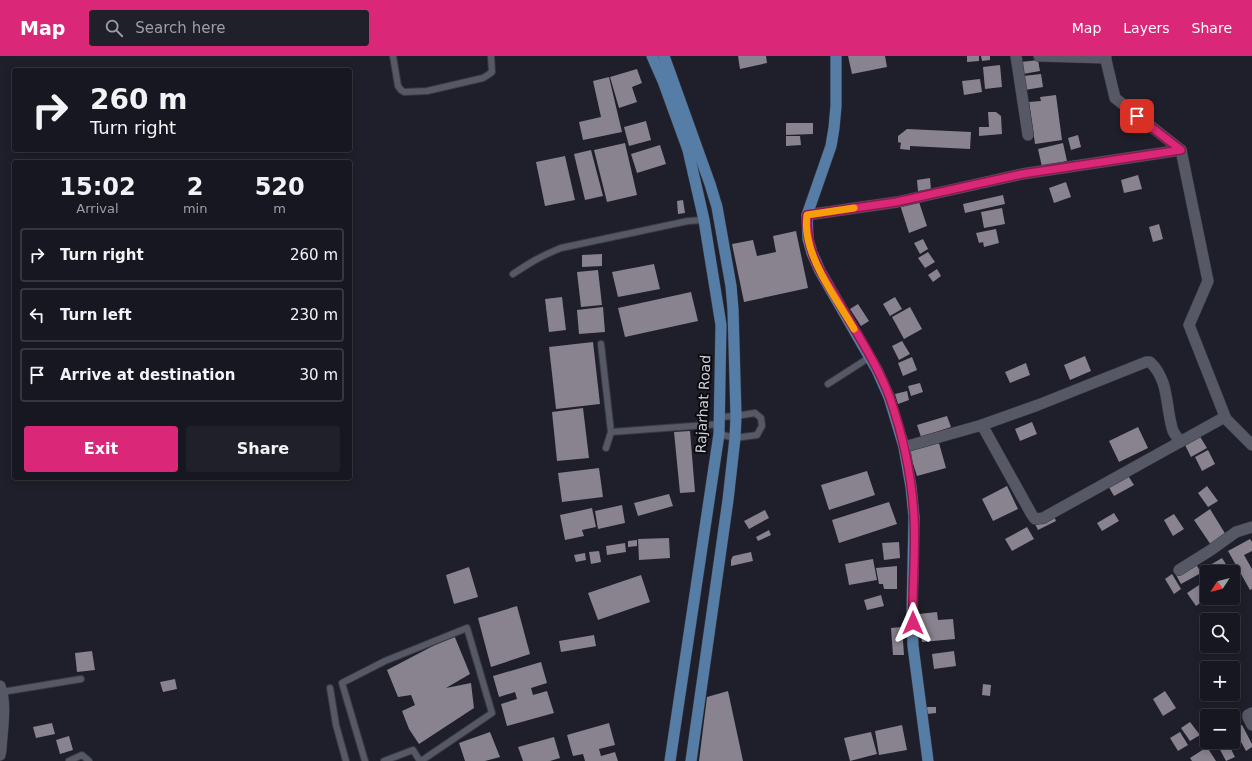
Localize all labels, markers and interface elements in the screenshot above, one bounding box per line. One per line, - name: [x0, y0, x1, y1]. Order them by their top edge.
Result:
- search box: [89, 10, 369, 46]
- text: Map: [20, 17, 65, 39]
- icon: search: [103, 17, 125, 39]
- text: Search here: [135, 19, 225, 37]
- text: Map: [1072, 20, 1101, 36]
- text: Layers: [1123, 20, 1170, 36]
- text: Share: [1192, 20, 1232, 36]
- text: 260 m: [90, 83, 187, 116]
- icon: right: [24, 84, 76, 136]
- pin: [1120, 99, 1154, 133]
- icon: arrive: [1126, 105, 1148, 127]
- text: Turn right: [90, 117, 176, 138]
- text: 15:02: [59, 173, 136, 201]
- text: 2: [187, 173, 203, 201]
- text: 520: [255, 173, 305, 201]
- text: Arrival: [76, 201, 119, 216]
- text: min: [183, 201, 207, 216]
- text: m: [273, 201, 286, 216]
- icon: right: [26, 244, 48, 266]
- text: Turn right: [60, 246, 144, 264]
- text: 260 m: [290, 246, 338, 264]
- icon: left: [26, 304, 48, 326]
- text: Turn left: [60, 306, 132, 324]
- text: 230 m: [290, 306, 338, 324]
- street label: Rajarhat Road: [692, 354, 714, 454]
- icon: arrive: [26, 364, 48, 386]
- text: Arrive at destination: [60, 366, 235, 384]
- text: 30 m: [300, 366, 338, 384]
- button: Exit: [24, 426, 178, 472]
- button: Share: [186, 426, 340, 472]
- north arrow: [1200, 565, 1240, 605]
- map controls: [1200, 565, 1240, 749]
- position arrow: [892, 602, 934, 644]
- button: search: [1200, 613, 1240, 653]
- button: +: [1200, 661, 1240, 701]
- button: −: [1200, 709, 1240, 749]

